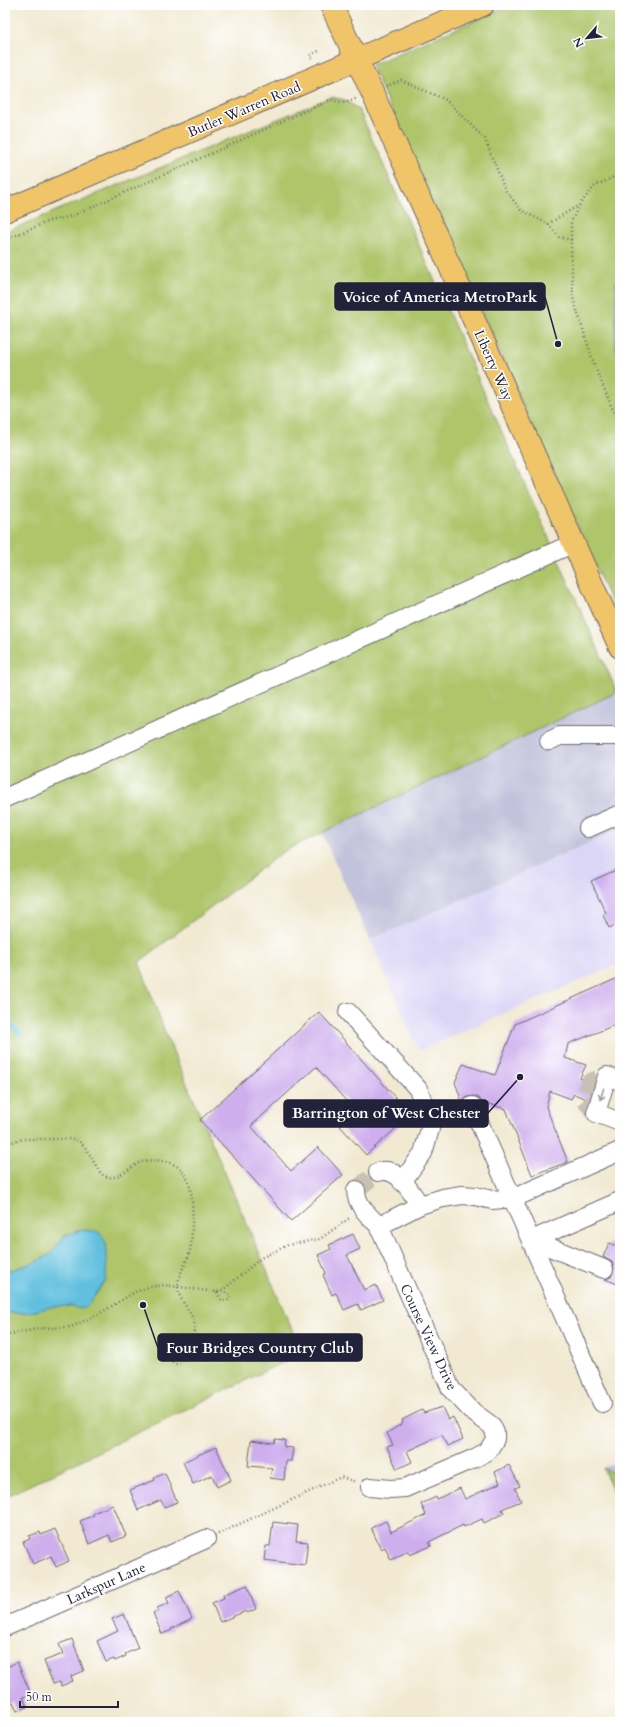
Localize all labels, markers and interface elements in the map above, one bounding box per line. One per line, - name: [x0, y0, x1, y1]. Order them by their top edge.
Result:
- north arrow: [567, 18, 607, 58]
- text: N: [570, 34, 587, 50]
- street label: Butler Warren Road: [185, 77, 304, 142]
- callout: Voice of America MetroPark: [335, 283, 545, 310]
- text: Voice of America MetroPark: [343, 287, 538, 307]
- street label: Liberty Way: [469, 327, 518, 404]
- one-way arrow: [598, 1087, 605, 1100]
- callout: Barrington of West Chester: [284, 1100, 488, 1127]
- text: Barrington of West Chester: [292, 1103, 481, 1123]
- street label: Course View Drive: [396, 1281, 462, 1393]
- callout: Four Bridges Country Club: [158, 1334, 362, 1361]
- text: Four Bridges Country Club: [166, 1338, 354, 1358]
- street label: Larkspur Lane: [64, 1558, 149, 1609]
- scale bar: [20, 1683, 118, 1709]
- text: 50 m: [26, 1689, 53, 1705]

